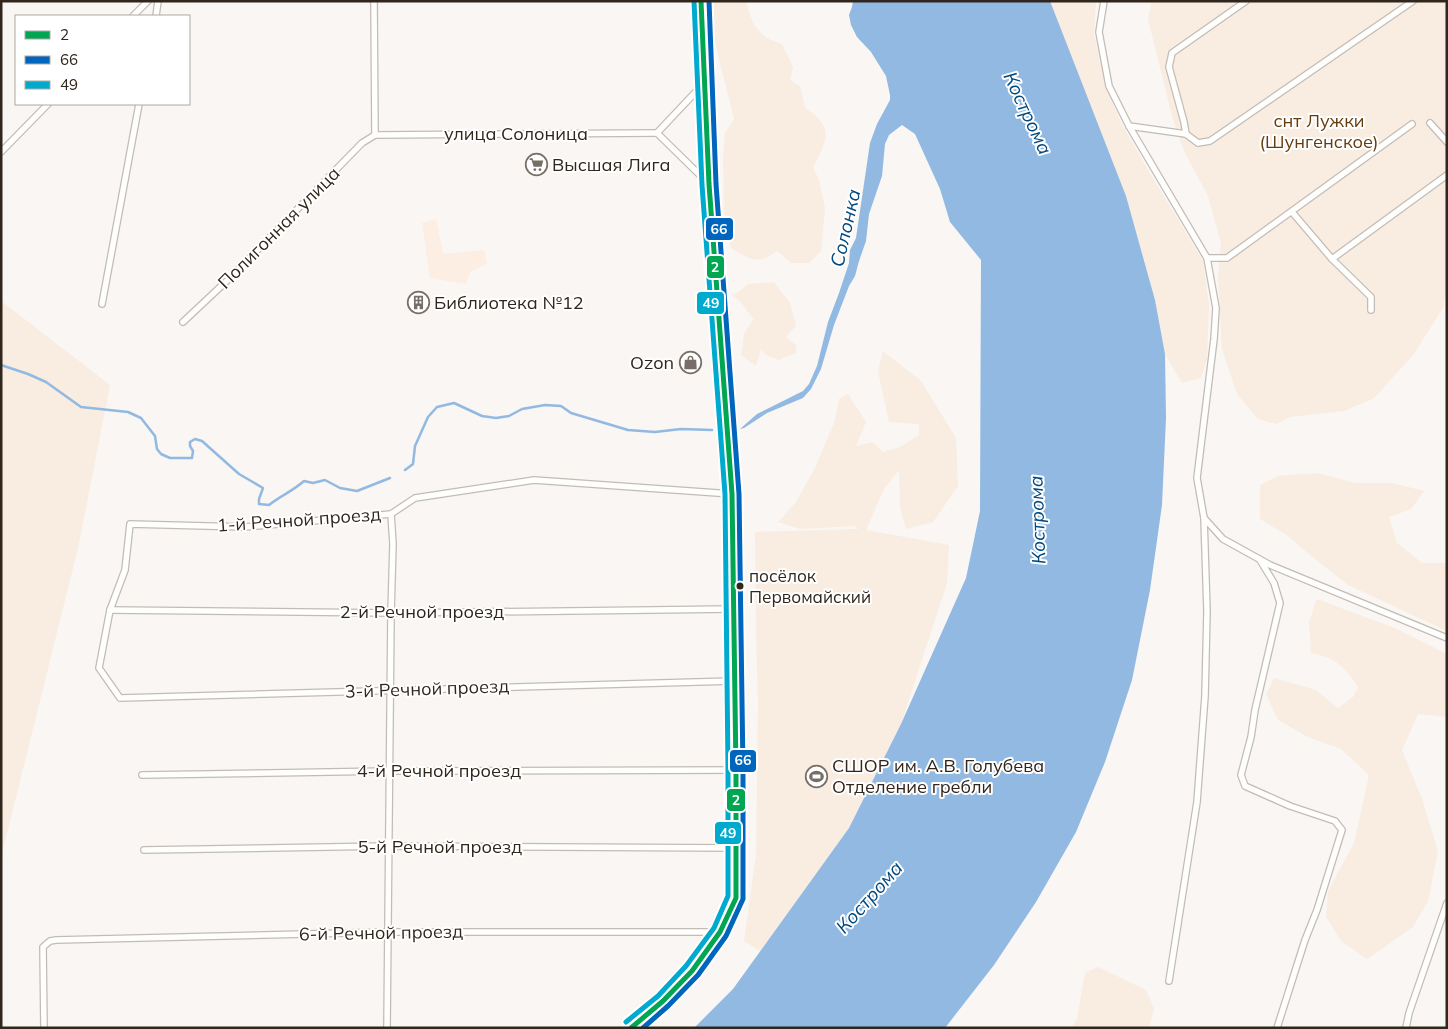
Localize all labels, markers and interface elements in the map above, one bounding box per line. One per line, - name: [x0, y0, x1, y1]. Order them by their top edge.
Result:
- legend: [15, 15, 190, 105]
- text: 2: [60, 25, 69, 44]
- text: 66: [60, 50, 78, 69]
- water label: Кострома: [998, 68, 1058, 158]
- text: 49: [60, 75, 78, 94]
- park label: снт Лужки (Шунгенское): [1259, 109, 1379, 153]
- street label: улица Солоница: [444, 122, 588, 145]
- supermarket icon: Высшая Лига: [524, 153, 548, 177]
- place label: Высшая Лига: [552, 153, 670, 176]
- street label: Полигонная улица: [213, 162, 345, 294]
- water label: Солонка: [824, 187, 866, 269]
- line badge: 66: [705, 217, 734, 241]
- text: 66: [711, 220, 727, 238]
- line badge: 2: [706, 255, 725, 279]
- text: 2: [711, 258, 719, 276]
- building icon: Библиотека №12: [406, 291, 430, 315]
- place label: Библиотека №12: [434, 291, 584, 314]
- line badge: 49: [696, 291, 725, 315]
- text: 49: [703, 294, 719, 312]
- place label: Ozon: [630, 351, 674, 374]
- shop icon: Ozon: [678, 351, 702, 375]
- water label: Кострома: [1023, 475, 1051, 565]
- street label: 1-й Речной проезд: [216, 502, 382, 537]
- place label: посёлок Первомайский: [749, 565, 871, 607]
- marker: посёлок Первомайский: [735, 581, 745, 591]
- street label: 2-й Речной проезд: [340, 600, 504, 623]
- street label: 3-й Речной проезд: [344, 674, 510, 703]
- line badge: 66: [729, 749, 757, 773]
- text: 66: [735, 751, 751, 769]
- place label: СШОР им. А.В. Голубева Отделение гребли: [832, 754, 1044, 798]
- street label: 4-й Речной проезд: [357, 759, 521, 782]
- sports icon: СШОР им. А.В. Голубева Отделение гребли: [804, 764, 828, 788]
- line badge: 2: [726, 788, 746, 812]
- text: 2: [732, 791, 740, 809]
- line badge: 49: [714, 821, 742, 845]
- text: 49: [720, 824, 736, 842]
- street label: 5-й Речной проезд: [358, 835, 522, 858]
- water label: Кострома: [830, 856, 908, 938]
- street label: 6-й Речной проезд: [299, 920, 463, 945]

